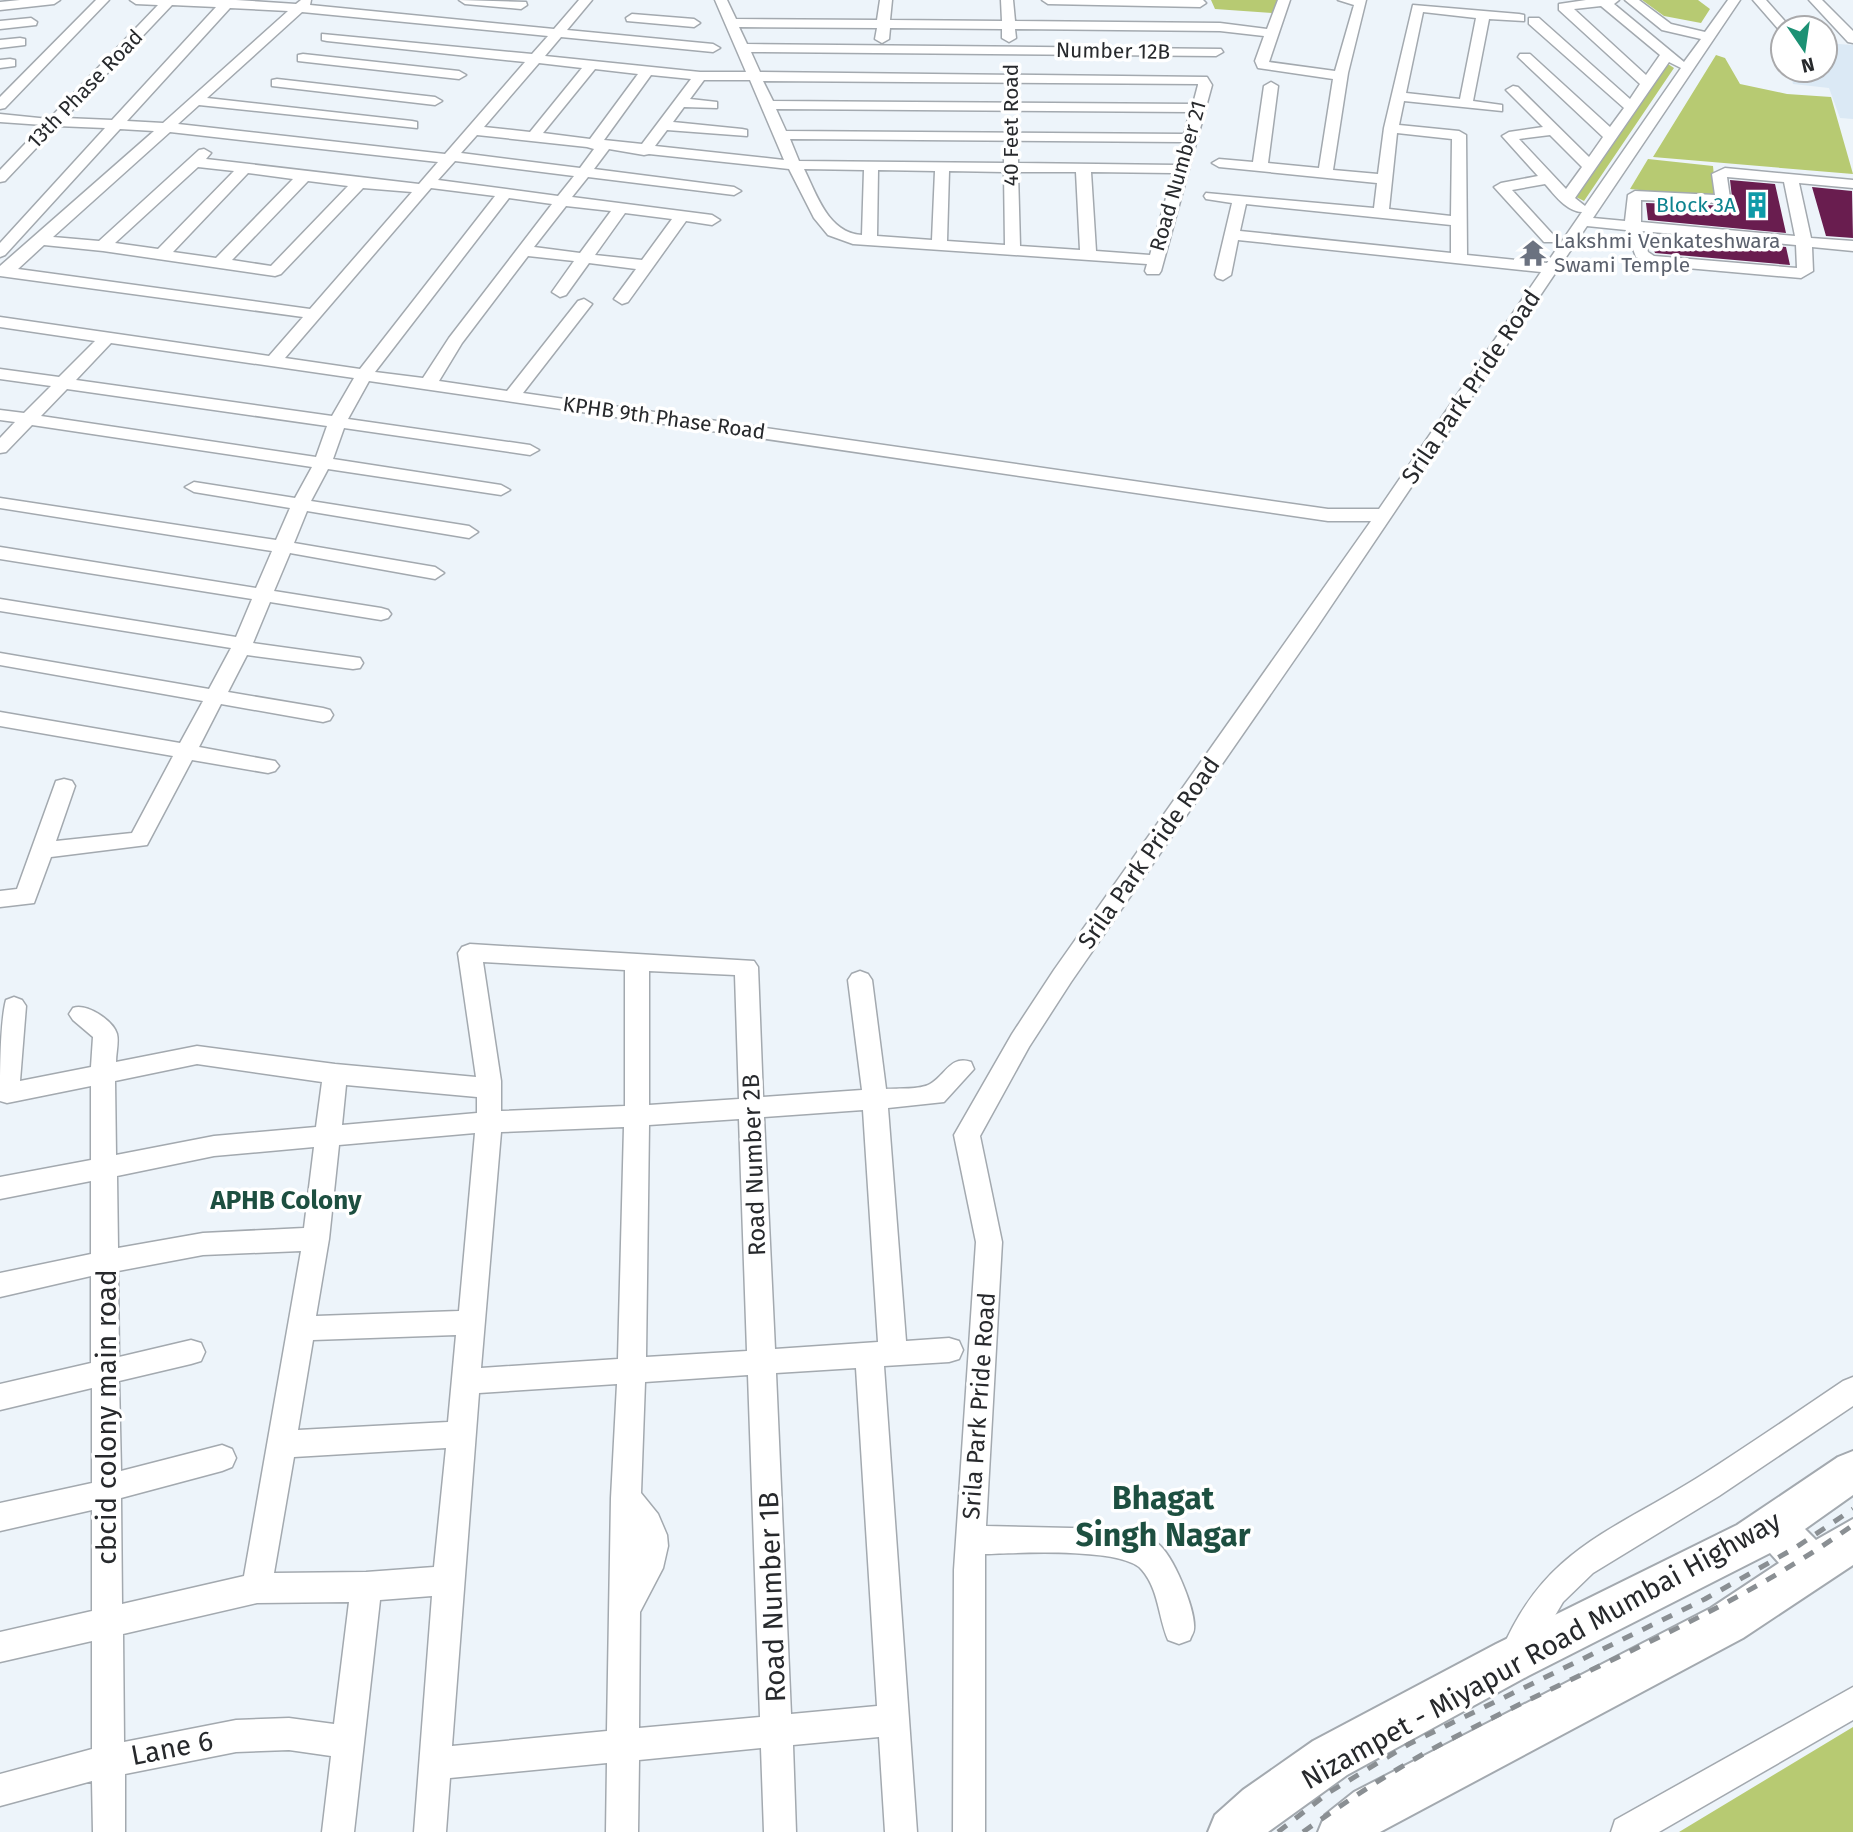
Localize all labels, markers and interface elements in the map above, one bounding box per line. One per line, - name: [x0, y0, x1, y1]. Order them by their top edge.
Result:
- north arrow: [1769, 14, 1839, 84]
- street label: 13th Phase Road: [22, 24, 148, 154]
- street label: Number 12B: [1056, 37, 1170, 65]
- text: N: [1799, 52, 1816, 78]
- street label: 40 Feet Road: [998, 64, 1024, 186]
- street label: Road Number 21: [1144, 98, 1212, 254]
- building icon: Block 3A: [1742, 190, 1772, 220]
- place label: Block 3A: [1656, 192, 1736, 218]
- place label: Lakshmi Venkateshwara Swami Temple: [1554, 228, 1781, 278]
- temple icon: Lakshmi Venkateshwara Swami Temple: [1518, 238, 1548, 268]
- street label: Srila Park Pride Road: [1396, 285, 1546, 489]
- street label: KPHB 9th Phase Road: [561, 391, 767, 445]
- street label: Srila Park Pride Road: [1072, 752, 1226, 954]
- street label: Road Number 2B: [737, 1074, 771, 1256]
- district label: APHB Colony: [209, 1185, 362, 1216]
- street label: cbcid colony main road: [90, 1269, 123, 1565]
- street label: Srila Park Pride Road: [957, 1291, 1001, 1521]
- district label: Bhagat Singh Nagar: [1075, 1479, 1251, 1554]
- street label: Road Number 1B: [752, 1491, 792, 1703]
- street label: Nizampet - Miyapur Road Mumbai Highway: [1296, 1504, 1787, 1796]
- street label: Lane 6: [128, 1724, 216, 1772]

